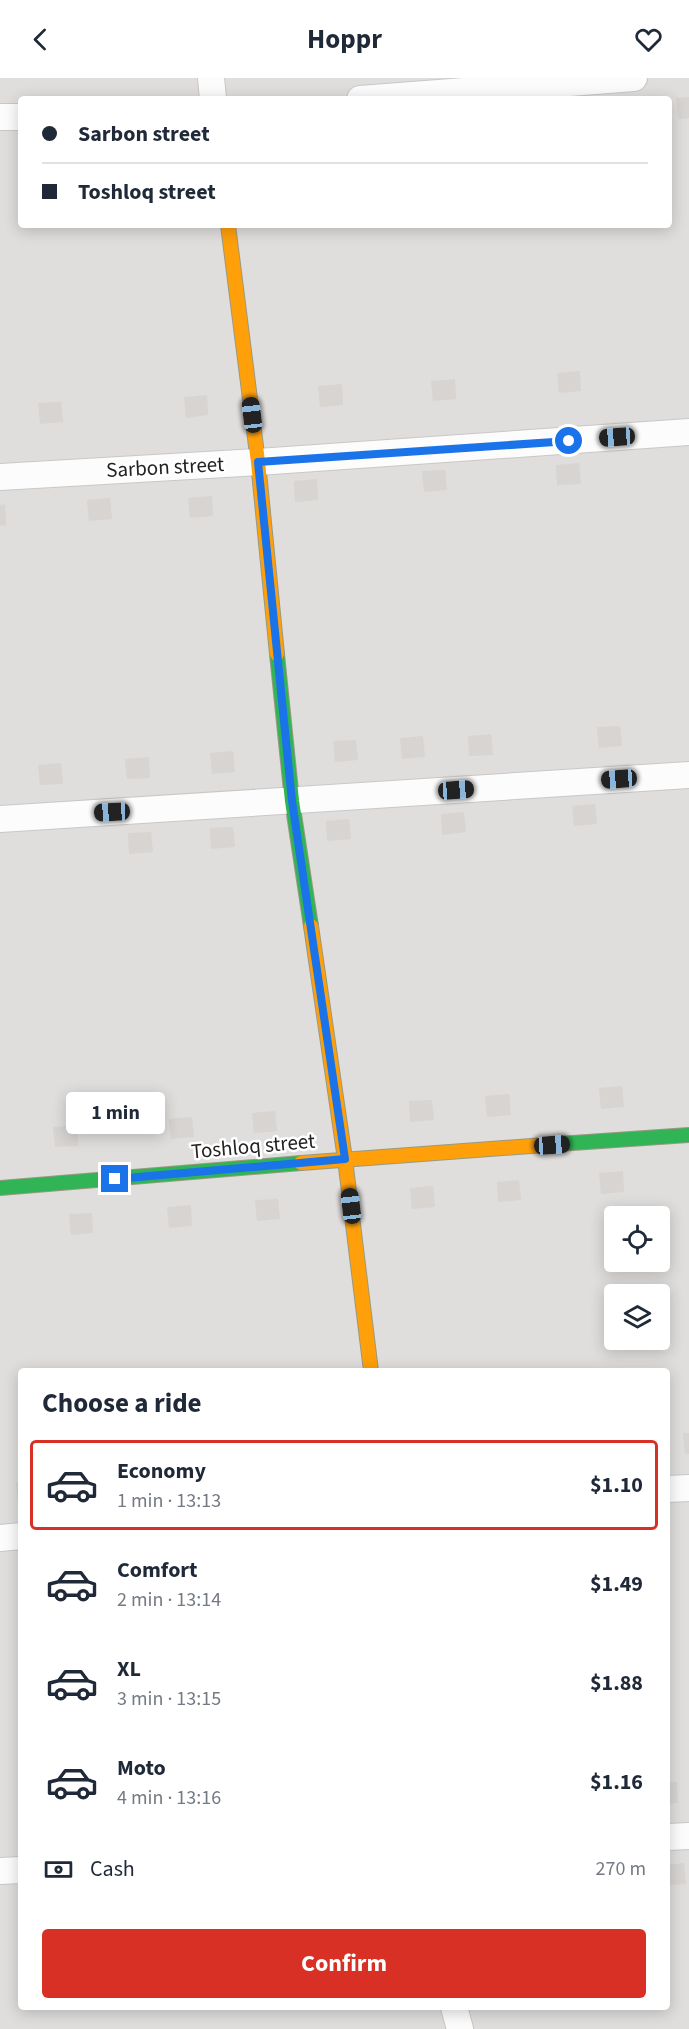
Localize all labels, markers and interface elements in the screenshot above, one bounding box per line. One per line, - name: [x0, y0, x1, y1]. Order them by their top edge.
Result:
- text: Hoppr: [307, 20, 382, 59]
- icon: back: [24, 23, 57, 56]
- icon: heart: [632, 23, 665, 56]
- text: Sarbon street: [78, 118, 210, 150]
- text: Toshloq street: [78, 176, 216, 208]
- car: [241, 396, 263, 434]
- route start: [555, 427, 582, 454]
- car: [598, 427, 636, 447]
- street label: Sarbon street: [105, 449, 225, 485]
- car: [600, 769, 638, 789]
- car: [437, 780, 475, 800]
- car: [94, 802, 130, 822]
- callout: 1 min: [66, 1092, 164, 1134]
- text: 1 min: [91, 1099, 140, 1127]
- street label: Toshloq street: [190, 1126, 316, 1166]
- car: [533, 1135, 571, 1155]
- route end: [101, 1165, 128, 1192]
- car: [340, 1187, 362, 1225]
- map controls: [604, 1206, 670, 1350]
- button: locate: [604, 1206, 670, 1272]
- button: layers: [604, 1284, 670, 1350]
- text: Choose a ride: [42, 1384, 202, 1423]
- text: Economy: [117, 1455, 206, 1487]
- icon: car: [45, 1458, 99, 1512]
- text: $1.10: [590, 1469, 643, 1501]
- text: 1 min · 13:13: [117, 1487, 221, 1515]
- text: Comfort: [117, 1554, 198, 1586]
- icon: car: [45, 1557, 99, 1611]
- text: $1.49: [590, 1568, 643, 1600]
- text: 2 min · 13:14: [117, 1586, 221, 1614]
- text: XL: [117, 1653, 141, 1685]
- icon: car: [45, 1656, 99, 1710]
- text: $1.88: [590, 1667, 643, 1699]
- text: 3 min · 13:15: [117, 1685, 221, 1713]
- text: Moto: [117, 1752, 166, 1784]
- icon: car: [45, 1755, 99, 1809]
- text: $1.16: [590, 1766, 643, 1798]
- text: 4 min · 13:16: [117, 1784, 221, 1812]
- icon: cash: [42, 1853, 75, 1886]
- text: Cash: [90, 1853, 135, 1885]
- text: 270 m: [596, 1855, 646, 1883]
- button: Confirm: [42, 1929, 646, 1998]

